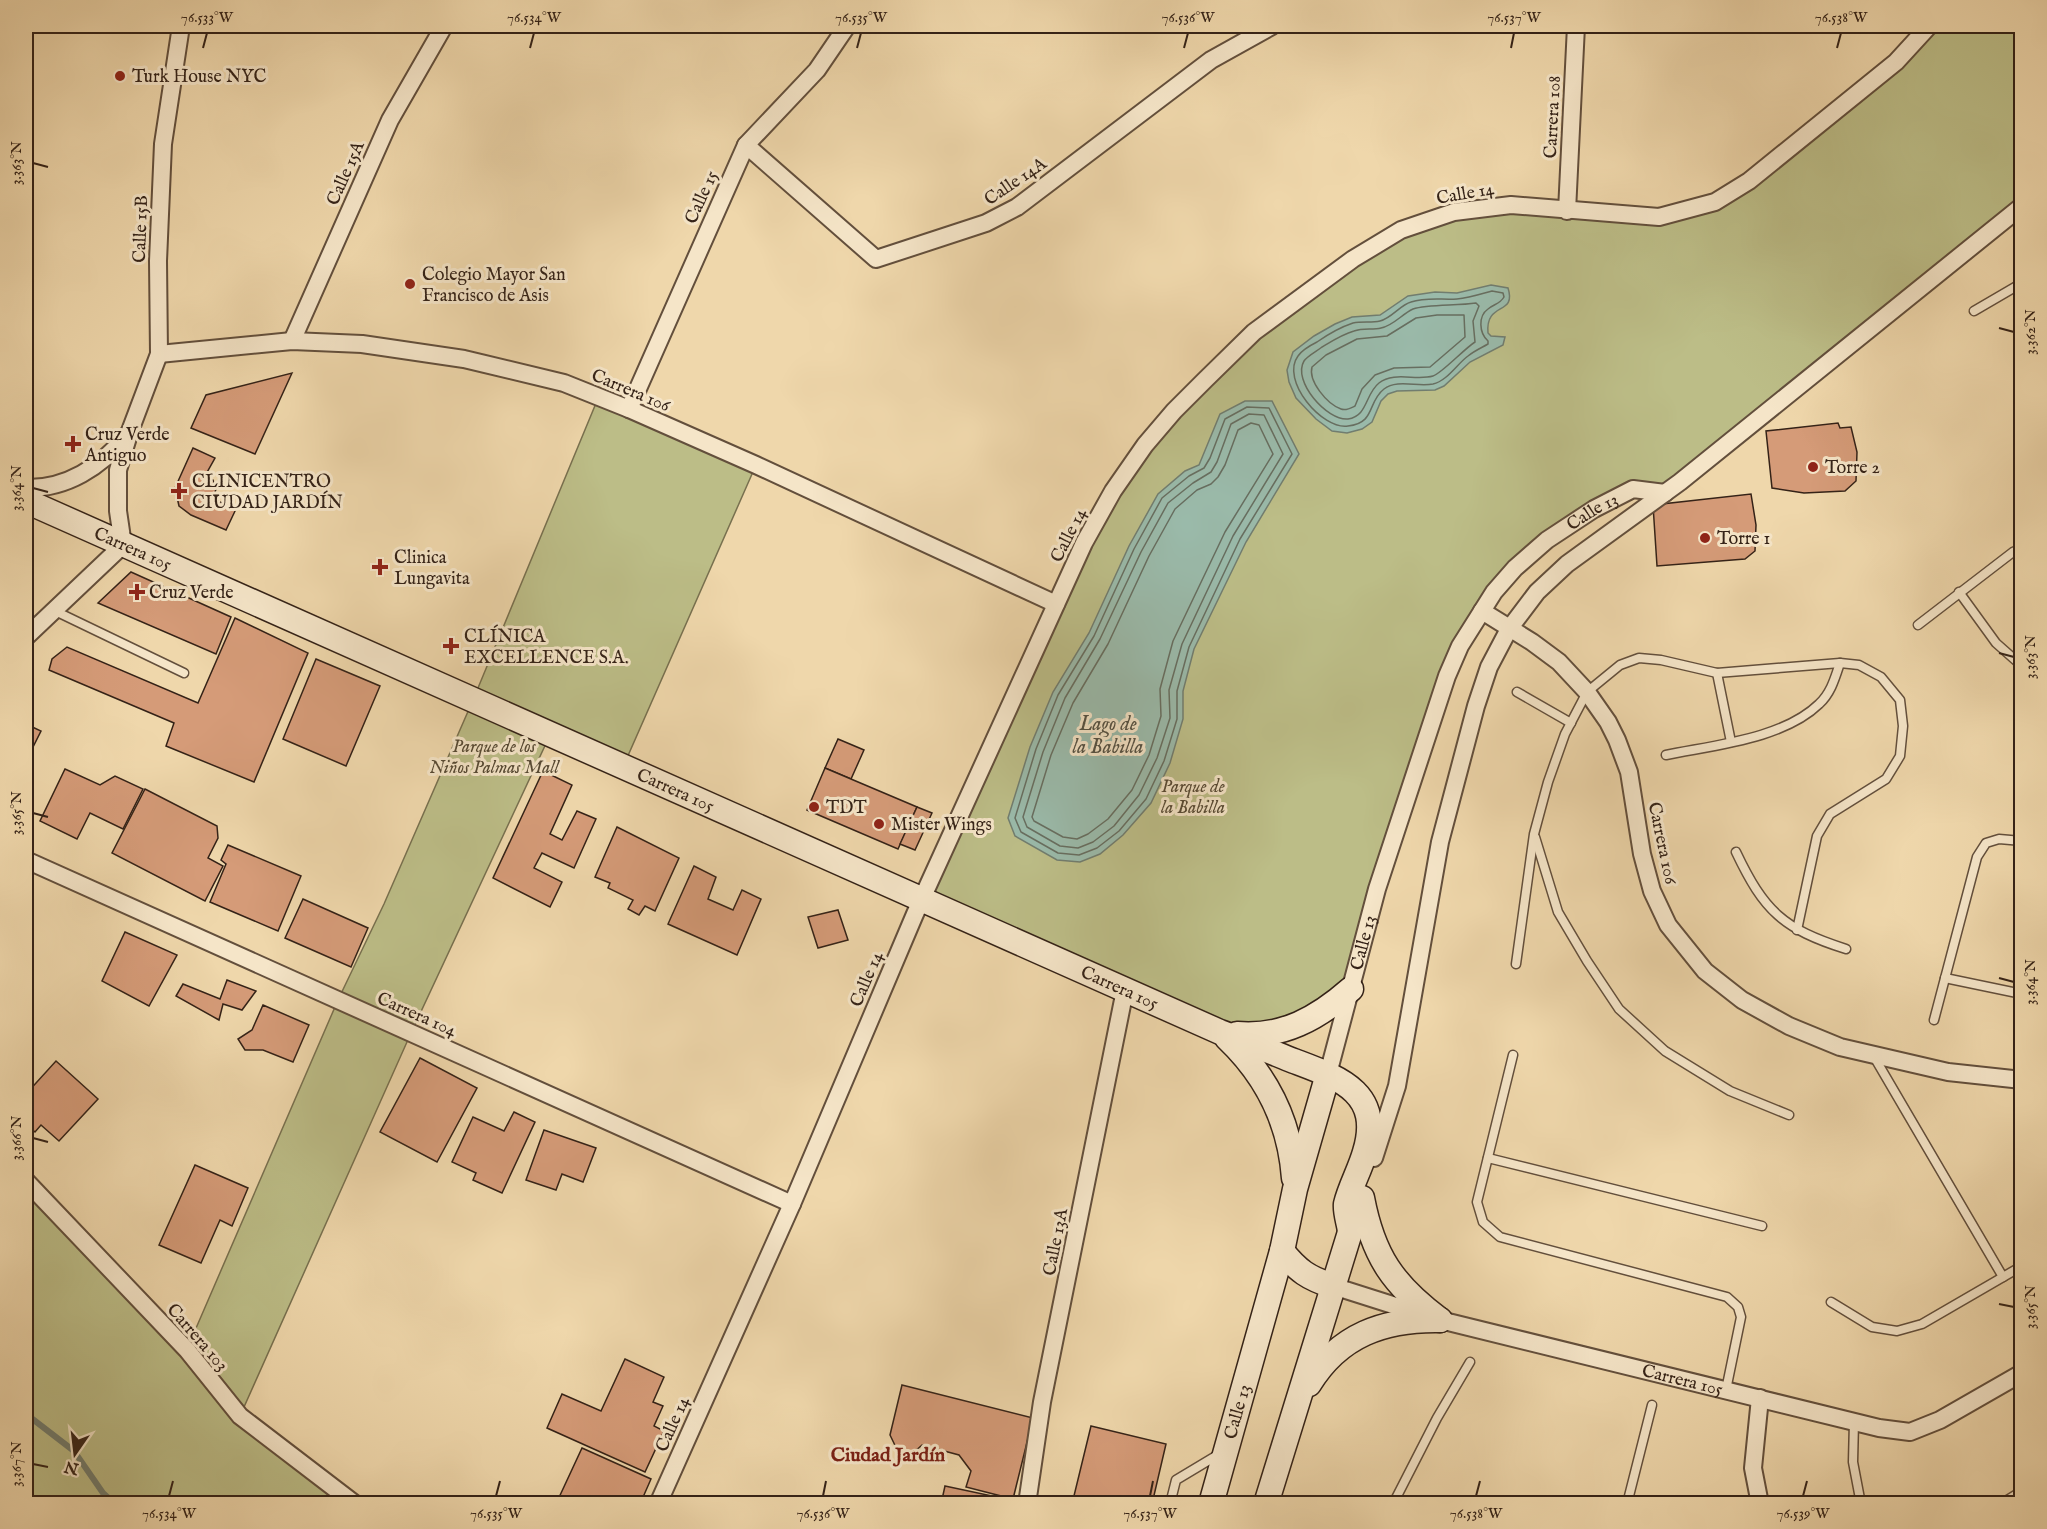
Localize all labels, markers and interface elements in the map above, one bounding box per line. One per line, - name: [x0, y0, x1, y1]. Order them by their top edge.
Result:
- text: 76.533°W: [181, 8, 234, 27]
- text: 76.534°W: [507, 8, 562, 27]
- text: 76.535°W: [835, 8, 888, 27]
- text: 76.536°W: [1162, 8, 1215, 27]
- text: 76.537°W: [1487, 8, 1542, 27]
- text: 76.538°W: [1815, 8, 1868, 27]
- place label: Turk House NYC: [132, 66, 266, 89]
- marker: Turk House NYC: [113, 69, 127, 83]
- street label: Carrera 108: [1540, 75, 1567, 159]
- street label: Calle 15A: [322, 137, 371, 209]
- text: 3.363°N: [7, 141, 26, 185]
- street label: Calle 14A: [980, 153, 1052, 211]
- street label: Calle 15: [681, 167, 724, 228]
- street label: Calle 14: [1435, 178, 1496, 211]
- street label: Calle 15B: [129, 195, 154, 263]
- place label: Colegio Mayor San Francisco de Asis: [422, 264, 566, 308]
- marker: Colegio Mayor San Francisco de Asis: [403, 277, 417, 291]
- text: 3.362°N: [2021, 309, 2040, 355]
- street label: Carrera 106: [587, 364, 674, 418]
- place label: Cruz Verde Antiguo: [84, 424, 170, 468]
- marker: Cruz Verde Antiguo: [66, 437, 80, 451]
- place label: Torre 2: [1825, 457, 1880, 480]
- marker: Torre 2: [1806, 460, 1820, 474]
- text: 3.364°N: [7, 465, 26, 511]
- place label: CLINICENTRO CIUDAD JARDÍN: [192, 471, 343, 515]
- marker: CLINICENTRO CIUDAD JARDÍN: [170, 482, 188, 500]
- street label: Calle 13: [1563, 489, 1622, 537]
- street label: Calle 14: [1046, 504, 1093, 567]
- street label: Carrera 105: [90, 523, 175, 577]
- place label: Torre 1: [1717, 528, 1770, 551]
- marker: Torre 1: [1698, 531, 1712, 545]
- place label: Clinica Lungavita: [394, 547, 470, 591]
- marker: Clinica Lungavita: [371, 558, 389, 576]
- place label: Cruz Verde: [149, 582, 234, 605]
- marker: Cruz Verde: [130, 585, 144, 599]
- place label: CLÍNICA EXCELLENCE S.A.: [464, 624, 629, 670]
- text: 3.363°N: [2021, 635, 2040, 679]
- marker: CLÍNICA EXCELLENCE S.A.: [442, 637, 460, 655]
- water label: Lago de la Babilla: [1073, 712, 1144, 760]
- park label: Parque de los Niños Palmas Mall: [429, 736, 561, 780]
- street label: Carrera 105: [633, 764, 718, 819]
- park label: Parque de la Babilla: [1161, 776, 1225, 820]
- text: 3.365°N: [7, 791, 26, 835]
- place label: TDT: [826, 797, 867, 820]
- marker: TDT: [807, 800, 821, 814]
- street label: Carrera 106: [1642, 800, 1682, 887]
- place label: Mister Wings: [891, 814, 992, 837]
- marker: Mister Wings: [872, 817, 886, 831]
- street label: Calle 13: [1346, 913, 1383, 973]
- street label: Calle 14: [845, 948, 889, 1011]
- text: 3.364°N: [2021, 959, 2040, 1005]
- street label: Carrera 105: [1077, 962, 1162, 1016]
- street label: Carrera 104: [373, 988, 460, 1043]
- text: 3.366°N: [7, 1116, 26, 1160]
- street label: Calle 13A: [1039, 1206, 1074, 1278]
- text: 3.365°N: [2021, 1285, 2040, 1329]
- street label: Carrera 103: [161, 1299, 233, 1377]
- street label: Carrera 105: [1639, 1360, 1725, 1402]
- street label: Calle 13: [1220, 1382, 1257, 1442]
- street label: Calle 14: [651, 1393, 696, 1456]
- north arrow: [45, 1424, 105, 1484]
- text: 3.367°N: [7, 1441, 26, 1487]
- district label: Ciudad Jardín: [831, 1443, 946, 1468]
- text: N: [63, 1455, 82, 1478]
- text: 76.534°W: [142, 1504, 197, 1523]
- text: 76.535°W: [470, 1504, 523, 1523]
- text: 76.536°W: [797, 1504, 850, 1523]
- text: 76.537°W: [1123, 1504, 1178, 1523]
- text: 76.538°W: [1450, 1504, 1503, 1523]
- text: 76.539°W: [1776, 1504, 1830, 1523]

